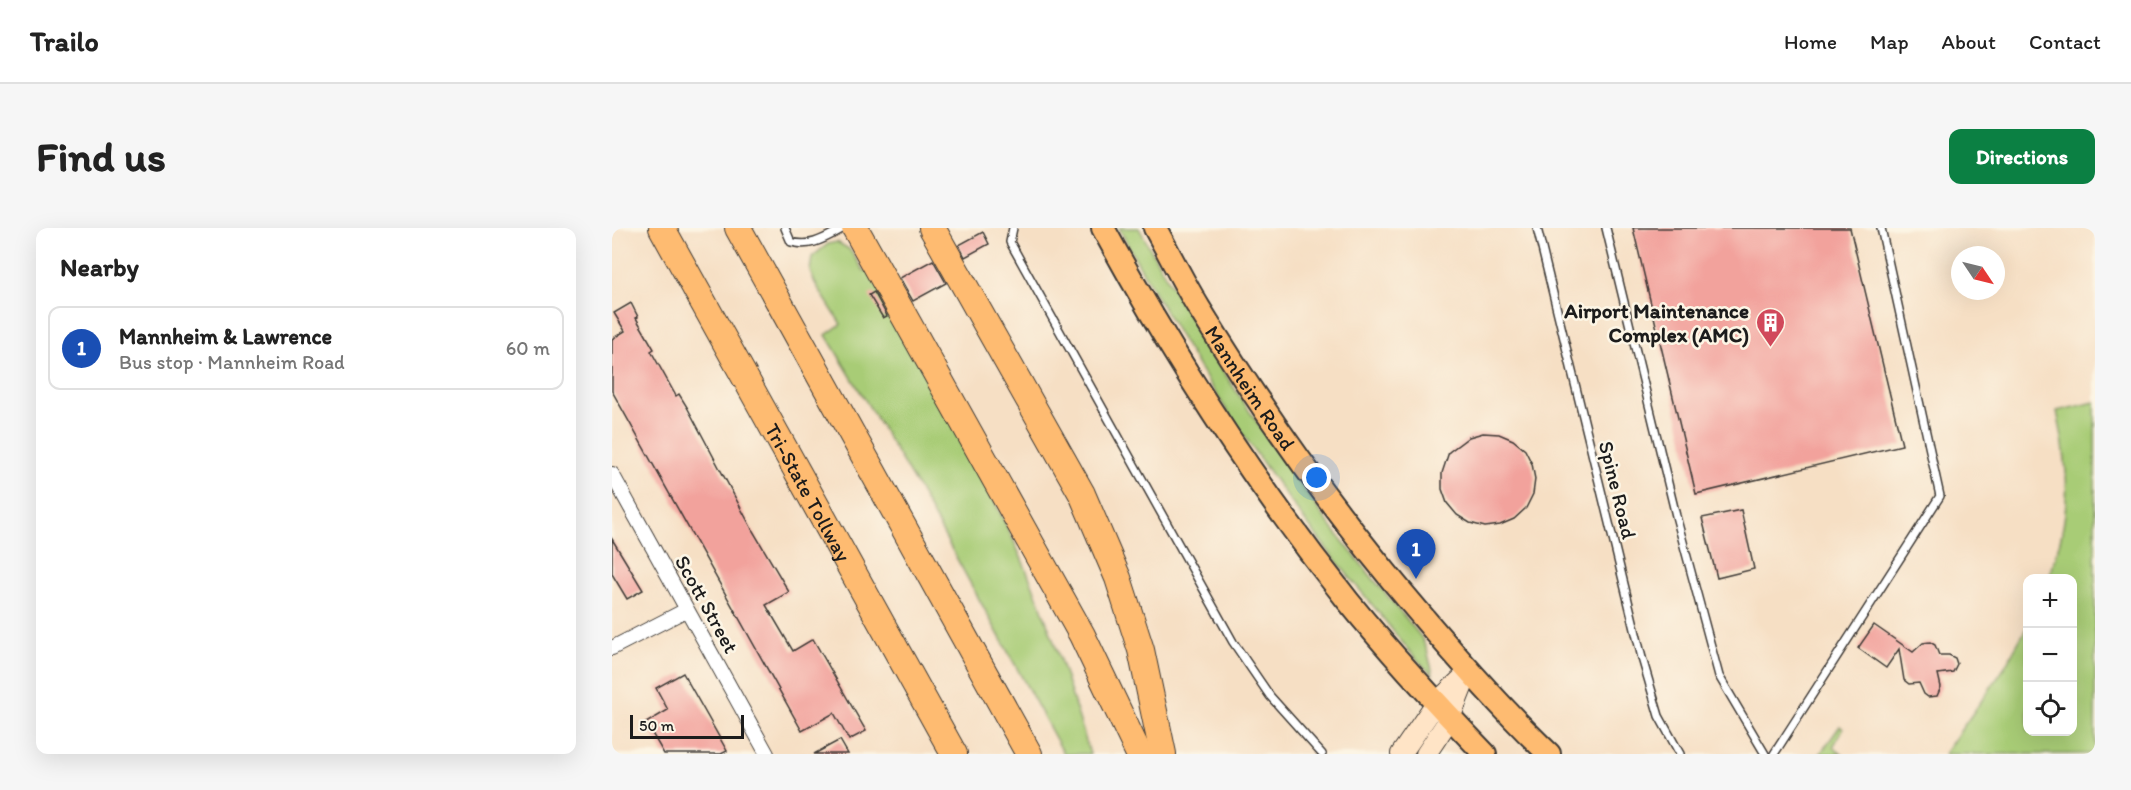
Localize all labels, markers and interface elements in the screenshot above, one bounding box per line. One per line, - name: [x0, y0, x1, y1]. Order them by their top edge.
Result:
- text: Trailo: [30, 24, 99, 58]
- text: Home: [1784, 29, 1837, 54]
- text: Map: [1870, 29, 1909, 54]
- text: About: [1942, 29, 1996, 54]
- text: Contact: [2029, 29, 2101, 54]
- button: Directions: [1949, 129, 2095, 184]
- text: Find us: [36, 131, 166, 182]
- north arrow: [1951, 246, 2005, 300]
- text: Nearby: [60, 251, 139, 283]
- place label: Airport Maintenance Complex (AMC): [1563, 298, 1749, 348]
- building icon: Airport Maintenance Complex (AMC): [1754, 306, 1786, 348]
- street label: Mannheim Road: [1200, 320, 1301, 455]
- text: Mannheim & Lawrence: [119, 323, 332, 350]
- text: 1: [77, 336, 86, 360]
- text: 60 m: [506, 336, 550, 360]
- text: Bus stop · Mannheim Road: [119, 350, 345, 374]
- street label: Tri-State Tollway: [760, 419, 857, 566]
- street label: Spine Road: [1594, 438, 1642, 542]
- your location: [1302, 463, 1331, 492]
- pin: 1: [1396, 530, 1436, 579]
- street label: Scott Street: [670, 551, 744, 657]
- map controls: [2023, 574, 2077, 736]
- button: +: [2023, 574, 2077, 628]
- button: −: [2023, 628, 2077, 682]
- button: locate: [2023, 682, 2077, 736]
- scale bar: [630, 712, 744, 739]
- text: 50 m: [639, 716, 674, 735]

